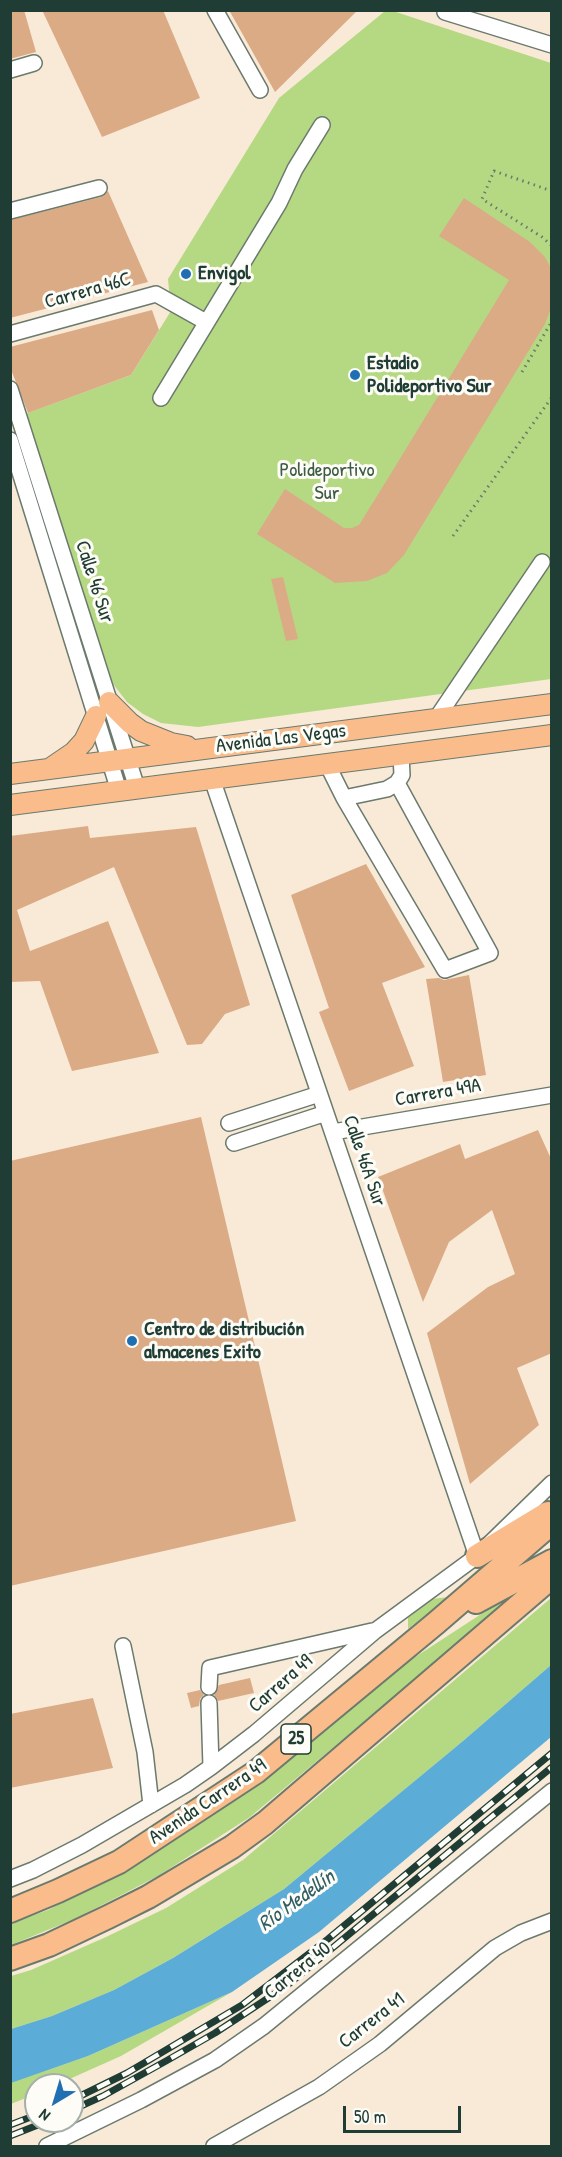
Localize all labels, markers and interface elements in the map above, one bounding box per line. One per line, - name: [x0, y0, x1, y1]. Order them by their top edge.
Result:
- place label: Envigol: [198, 262, 251, 286]
- street label: Carrera 46C: [42, 267, 134, 315]
- marker: Envigol: [179, 267, 193, 281]
- place label: Estadio Polideportivo Sur: [367, 352, 491, 399]
- marker: Estadio Polideportivo Sur: [348, 368, 362, 382]
- park label: Polideportivo Sur: [280, 459, 374, 506]
- street label: Calle 46 Sur: [69, 538, 119, 626]
- street label: Avenida Las Vegas: [215, 719, 347, 759]
- street label: Carrera 49A: [393, 1074, 483, 1112]
- street label: Calle 46A Sur: [337, 1112, 391, 1210]
- place label: Centro de distribución almacenes Exito: [144, 1318, 304, 1365]
- marker: Centro de distribución almacenes Exito: [125, 1334, 139, 1348]
- street label: Carrera 49: [244, 1650, 318, 1718]
- road number: 25: [281, 1724, 311, 1754]
- street label: Avenida Carrera 49: [145, 1754, 271, 1850]
- water label: Río Medellín: [254, 1865, 340, 1937]
- street label: Carrera 40: [260, 1937, 336, 2005]
- street label: Carrera 41: [334, 1988, 410, 2054]
- north arrow: [24, 2073, 84, 2133]
- scale bar: [346, 2094, 464, 2132]
- text: N: [34, 2104, 54, 2127]
- text: 50 m: [354, 2104, 386, 2129]

